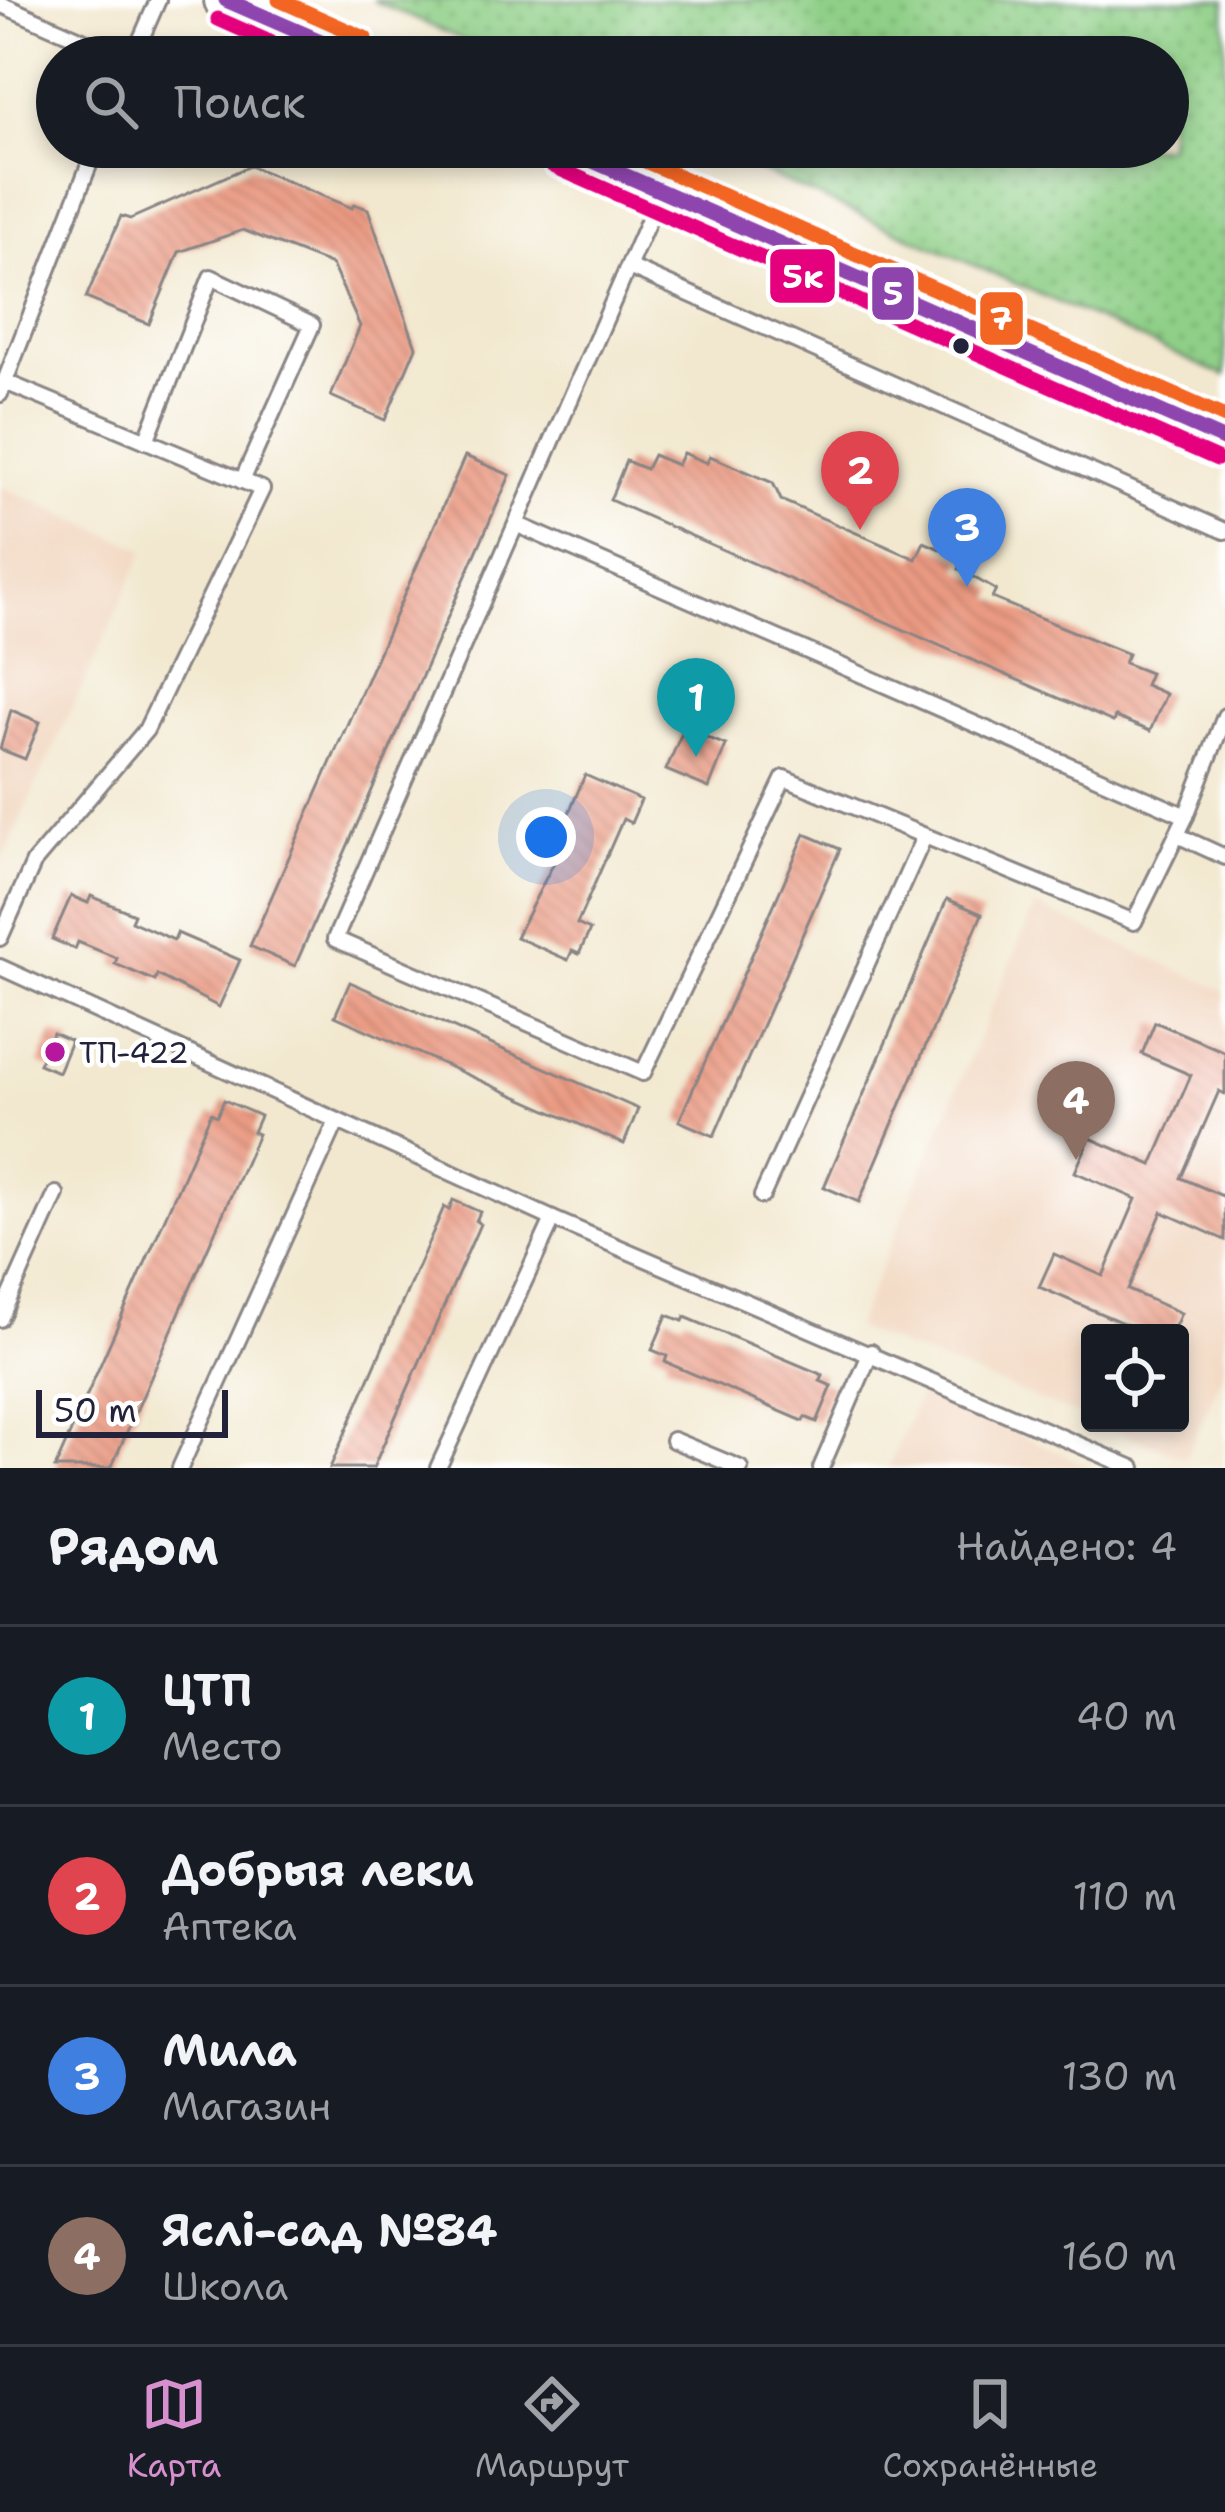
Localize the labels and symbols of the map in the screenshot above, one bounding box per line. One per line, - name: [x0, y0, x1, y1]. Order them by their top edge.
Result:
- line badge: 5к: [768, 247, 837, 305]
- text: 5к: [782, 254, 824, 299]
- line badge: 5: [870, 265, 916, 322]
- text: 5: [883, 271, 903, 316]
- line badge: 7: [978, 290, 1025, 347]
- text: 7: [989, 296, 1013, 341]
- unlabelled marker: [950, 335, 972, 357]
- pin: 2: [821, 431, 899, 530]
- pin: 3: [928, 488, 1006, 587]
- pin: 1: [657, 658, 735, 757]
- your location: [516, 807, 576, 867]
- place label: ТП-422: [79, 1032, 189, 1073]
- marker: ТП-422: [42, 1039, 68, 1065]
- pin: 4: [1037, 1061, 1115, 1160]
- scale bar: [36, 1384, 228, 1437]

